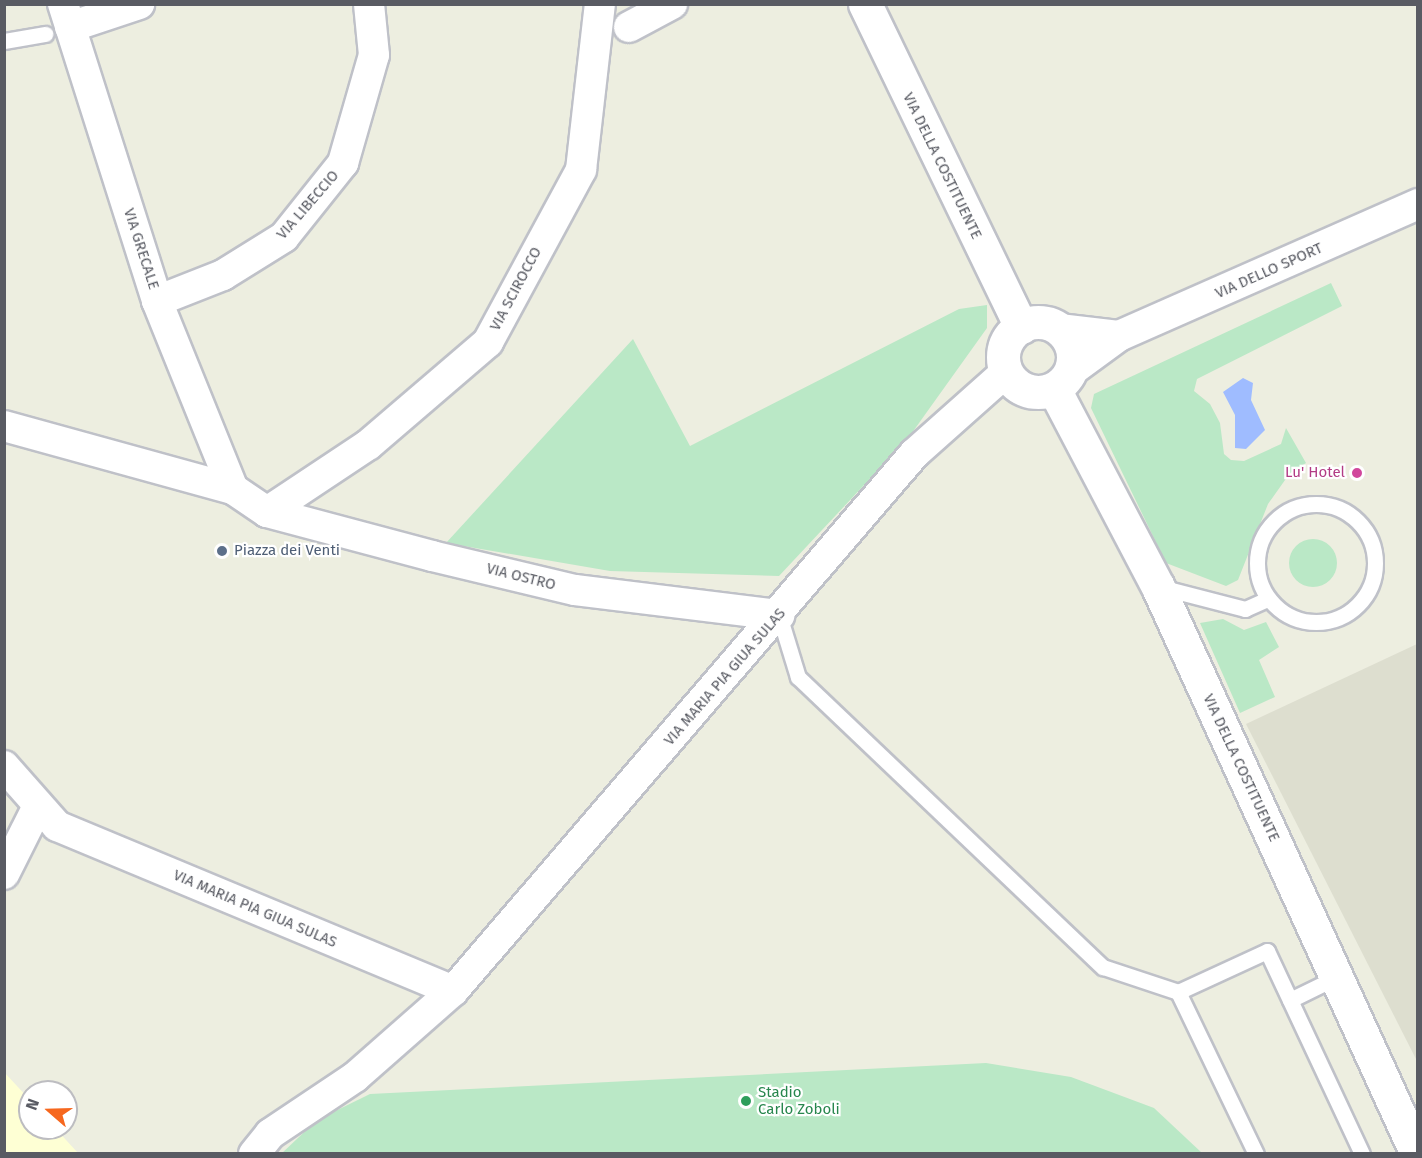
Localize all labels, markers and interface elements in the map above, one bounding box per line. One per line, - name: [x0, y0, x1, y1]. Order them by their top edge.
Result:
- street label: VIA DELLA COSTITUENTE: [899, 90, 985, 242]
- street label: VIA LIBECCIO: [273, 167, 343, 243]
- street label: VIA GRECALE: [119, 206, 163, 292]
- street label: VIA DELLO SPORT: [1213, 239, 1325, 303]
- street label: VIA SCIROCCO: [486, 244, 546, 334]
- place label: Lu' Hotel: [1285, 464, 1345, 482]
- marker: Lu' Hotel: [1350, 466, 1364, 480]
- place label: Piazza dei Venti: [234, 542, 340, 560]
- marker: Piazza dei Venti: [215, 544, 229, 558]
- street label: VIA OSTRO: [485, 560, 557, 594]
- street label: VIA MARIA PIA GIUA SULAS: [660, 605, 790, 749]
- street label: VIA DELLA COSTITUENTE: [1199, 691, 1283, 845]
- street label: VIA MARIA PIA GIUA SULAS: [170, 866, 340, 952]
- north arrow: [18, 1080, 78, 1140]
- place label: Stadio Carlo Zoboli: [758, 1083, 840, 1118]
- marker: Stadio Carlo Zoboli: [739, 1094, 753, 1108]
- text: N: [22, 1096, 43, 1113]

